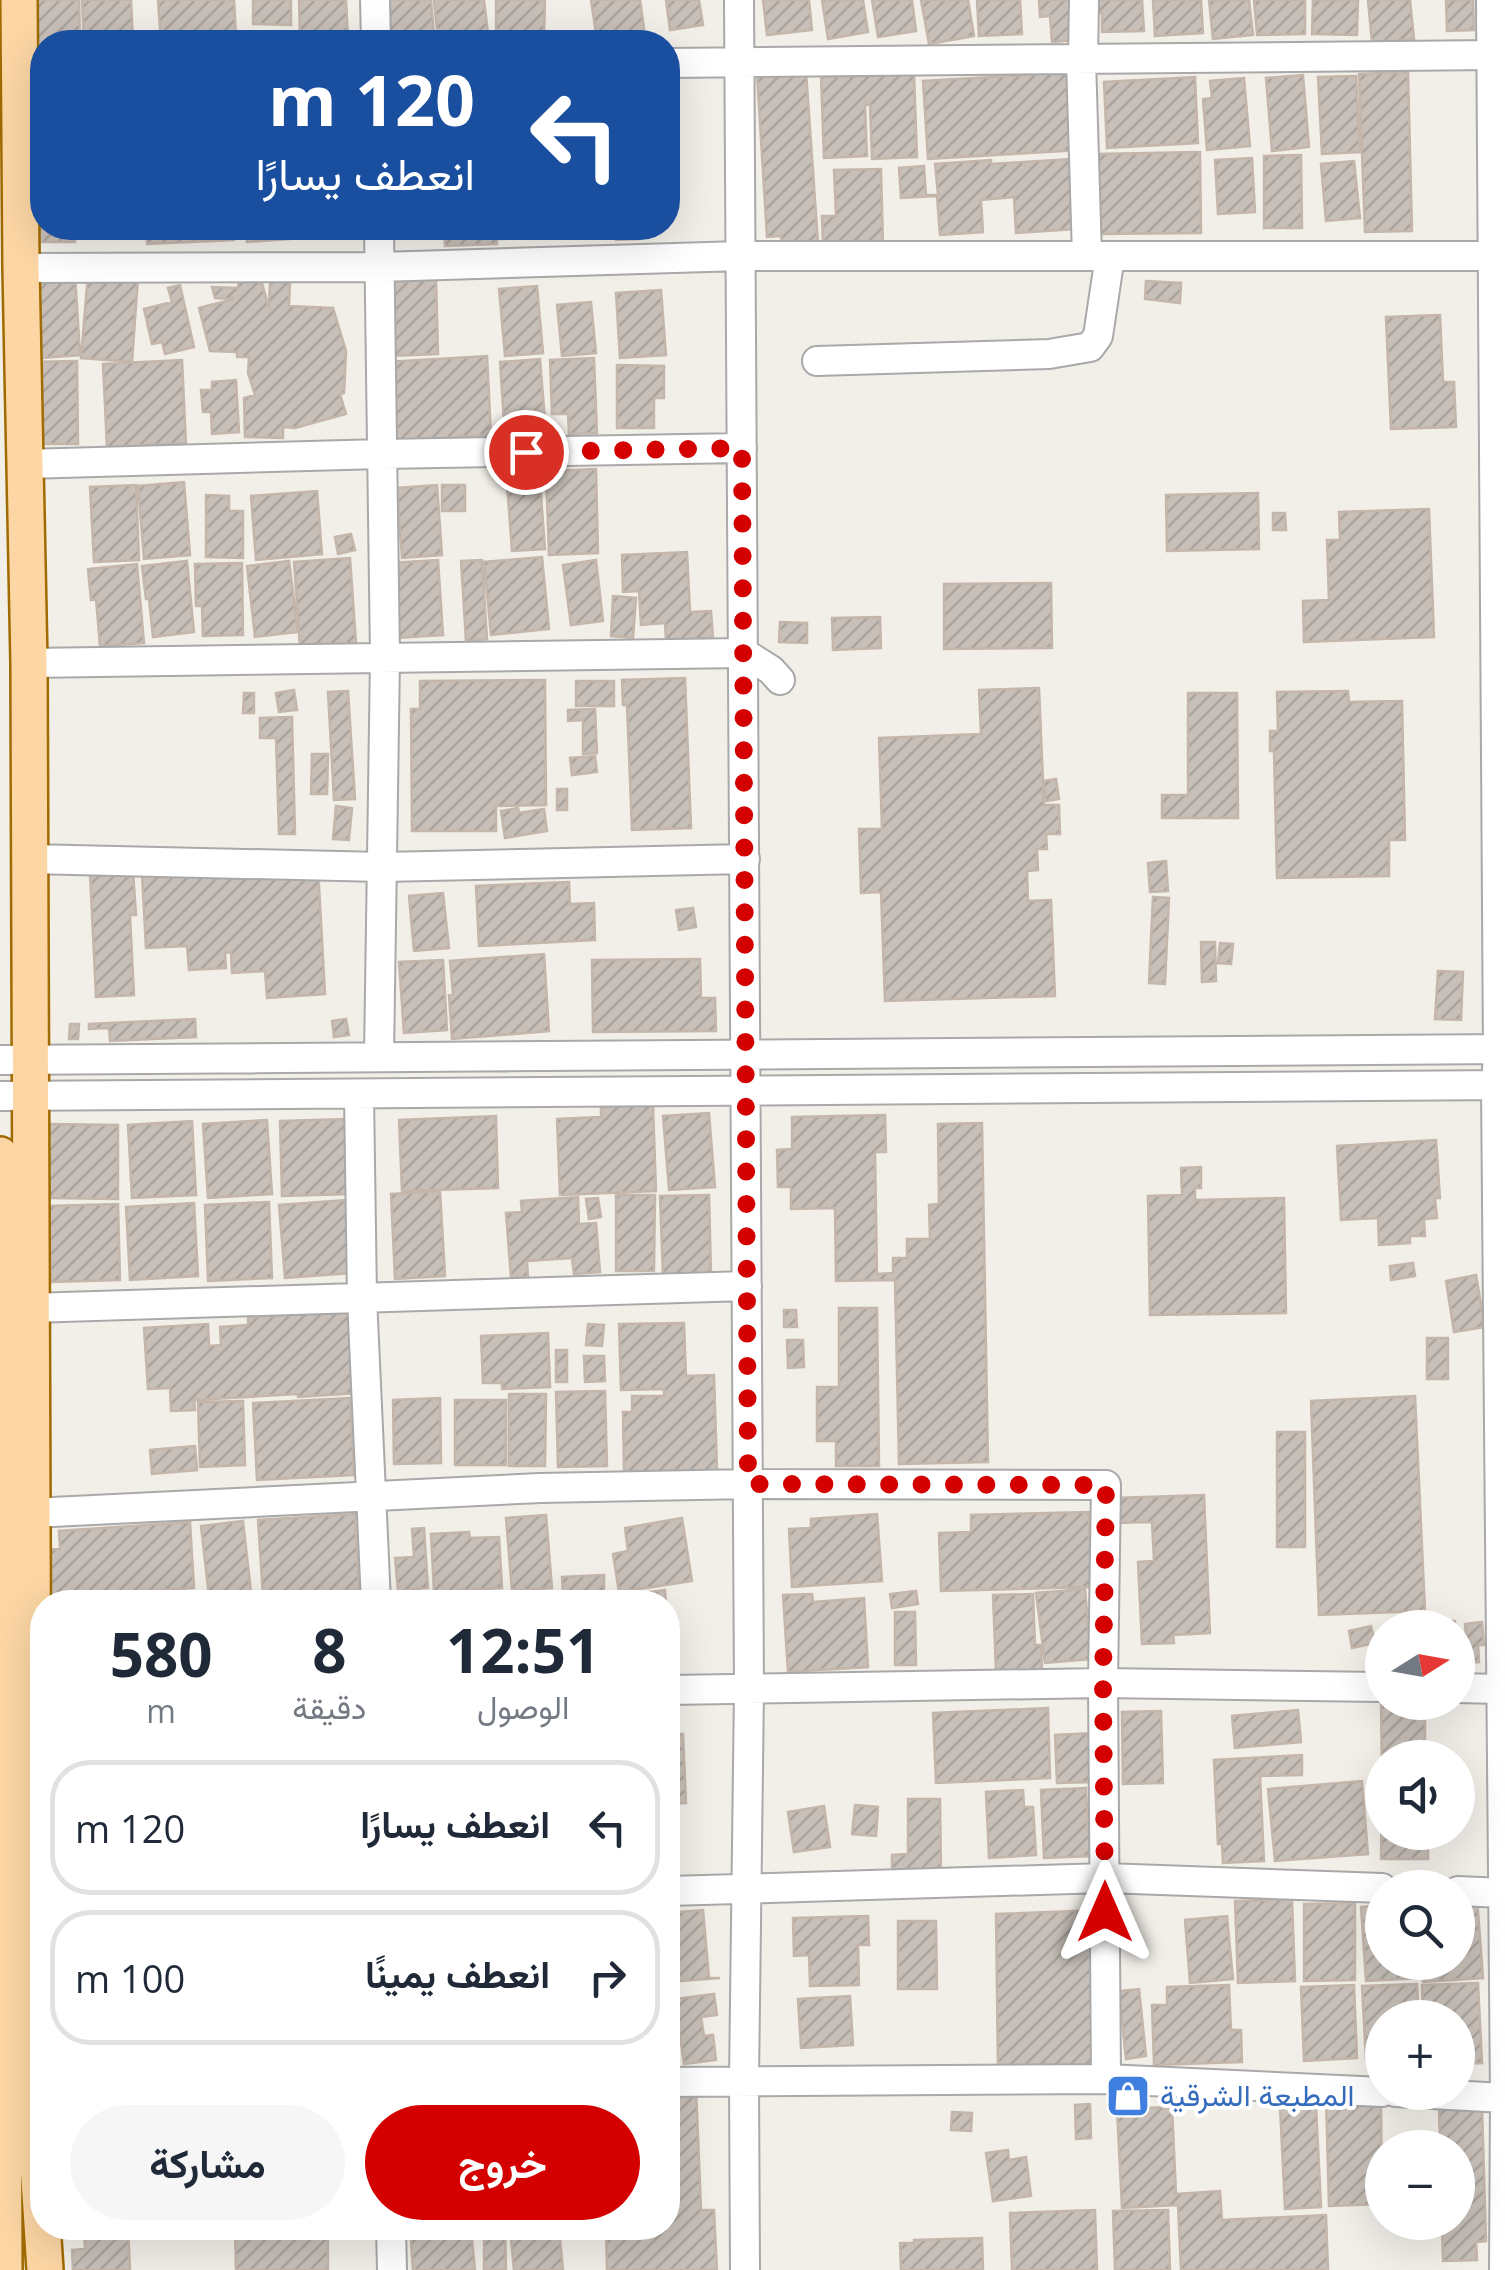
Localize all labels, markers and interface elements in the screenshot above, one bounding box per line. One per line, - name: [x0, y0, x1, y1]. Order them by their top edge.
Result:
- text: 120 m: [268, 51, 475, 147]
- icon: left: [510, 70, 640, 200]
- text: انعطف يسارًا: [256, 142, 475, 203]
- pin: [484, 410, 569, 495]
- icon: arrive: [499, 425, 554, 480]
- text: 8: [312, 1609, 346, 1691]
- text: 12:51: [446, 1609, 600, 1691]
- north arrow: [1365, 1610, 1475, 1720]
- map controls: [1365, 1610, 1475, 2240]
- text: 580: [110, 1613, 213, 1695]
- text: دقيقة: [292, 1685, 366, 1728]
- text: الوصول: [477, 1685, 569, 1728]
- text: m: [146, 1689, 176, 1732]
- button: sound: [1365, 1740, 1475, 1850]
- text: انعطف يسارًا: [360, 1797, 550, 1849]
- icon: left: [580, 1800, 635, 1855]
- text: 120 m: [75, 1802, 185, 1854]
- position arrow: [1053, 1860, 1157, 1964]
- button: search: [1365, 1870, 1475, 1980]
- text: انعطف يمينًا: [365, 1947, 550, 1999]
- icon: right: [580, 1950, 635, 2005]
- text: 100 m: [75, 1952, 185, 2004]
- button: +: [1365, 2000, 1475, 2110]
- shop icon: المطبعة الشرقية: [1105, 2073, 1151, 2119]
- place label: المطبعة الشرقية: [1160, 2074, 1355, 2115]
- button: مشاركة: [70, 2105, 345, 2220]
- button: خروج: [365, 2105, 640, 2220]
- button: −: [1365, 2130, 1475, 2240]

